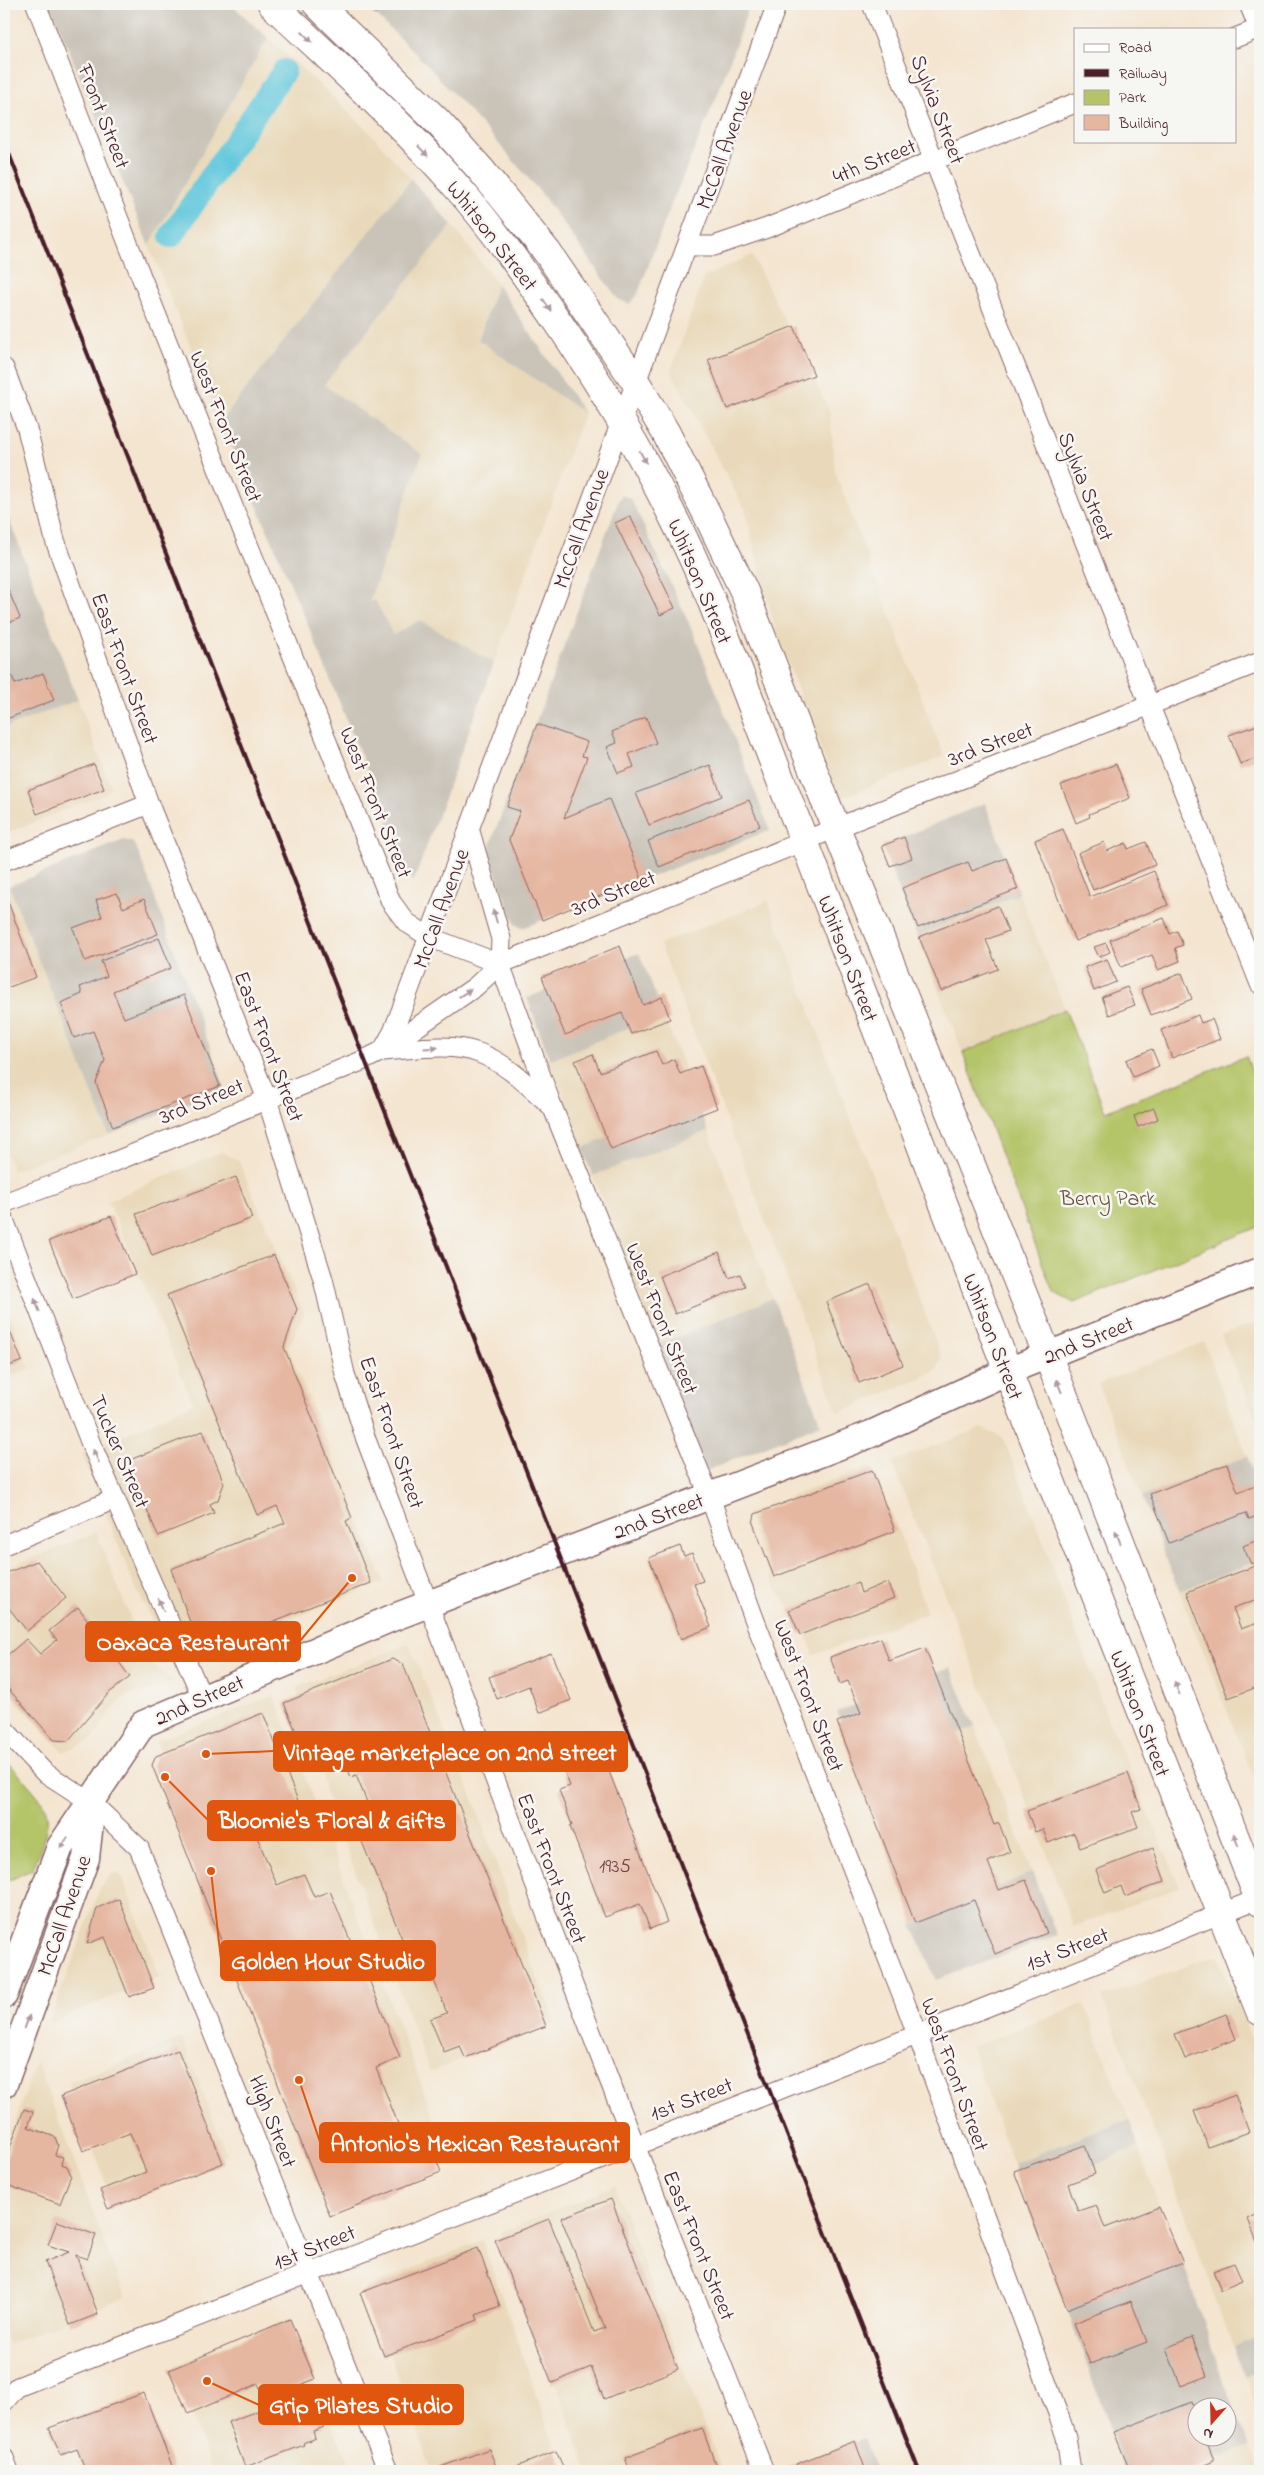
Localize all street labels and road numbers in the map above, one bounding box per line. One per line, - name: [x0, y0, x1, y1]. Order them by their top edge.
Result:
- street label: Sylvia Street: [900, 51, 972, 171]
- street label: Front Street: [67, 59, 137, 175]
- street label: McCall Avenue: [689, 85, 762, 215]
- street label: 4th Street: [828, 131, 922, 194]
- street label: Whitson Street: [437, 174, 545, 300]
- street label: West Front Street: [179, 347, 269, 508]
- street label: Sylvia Street: [1047, 428, 1121, 548]
- street label: McCall Avenue: [546, 464, 619, 594]
- street label: Whitson Street: [657, 515, 739, 650]
- street label: East Front Street: [81, 589, 166, 750]
- street label: 3rd Street: [944, 715, 1039, 777]
- street label: West Front Street: [329, 723, 419, 884]
- street label: McCall Avenue: [406, 844, 479, 974]
- street label: 3rd Street: [567, 863, 662, 926]
- street label: Whitson Street: [807, 891, 885, 1028]
- street label: East Front Street: [224, 967, 311, 1128]
- street label: 3rd Street: [155, 1071, 250, 1134]
- street label: West Front Street: [615, 1239, 705, 1400]
- street label: Whitson Street: [952, 1269, 1030, 1406]
- street label: 2nd Street: [1039, 1309, 1140, 1374]
- street label: East Front Street: [349, 1352, 431, 1514]
- street label: Tucker Street: [80, 1390, 157, 1515]
- street label: 2nd Street: [609, 1486, 710, 1550]
- street label: West Front Street: [763, 1615, 851, 1777]
- street label: Whitson Street: [1099, 1646, 1177, 1783]
- street label: 2nd Street: [150, 1668, 251, 1736]
- street label: East Front Street: [507, 1789, 594, 1950]
- street label: McCall Avenue: [30, 1851, 101, 1981]
- street label: 1st Street: [1022, 1920, 1115, 1981]
- street label: West Front Street: [911, 1994, 996, 2157]
- street label: 1st Street: [646, 2070, 739, 2131]
- street label: High Street: [238, 2071, 304, 2174]
- street label: East Front Street: [653, 2166, 742, 2326]
- street label: 1st Street: [269, 2218, 362, 2280]

